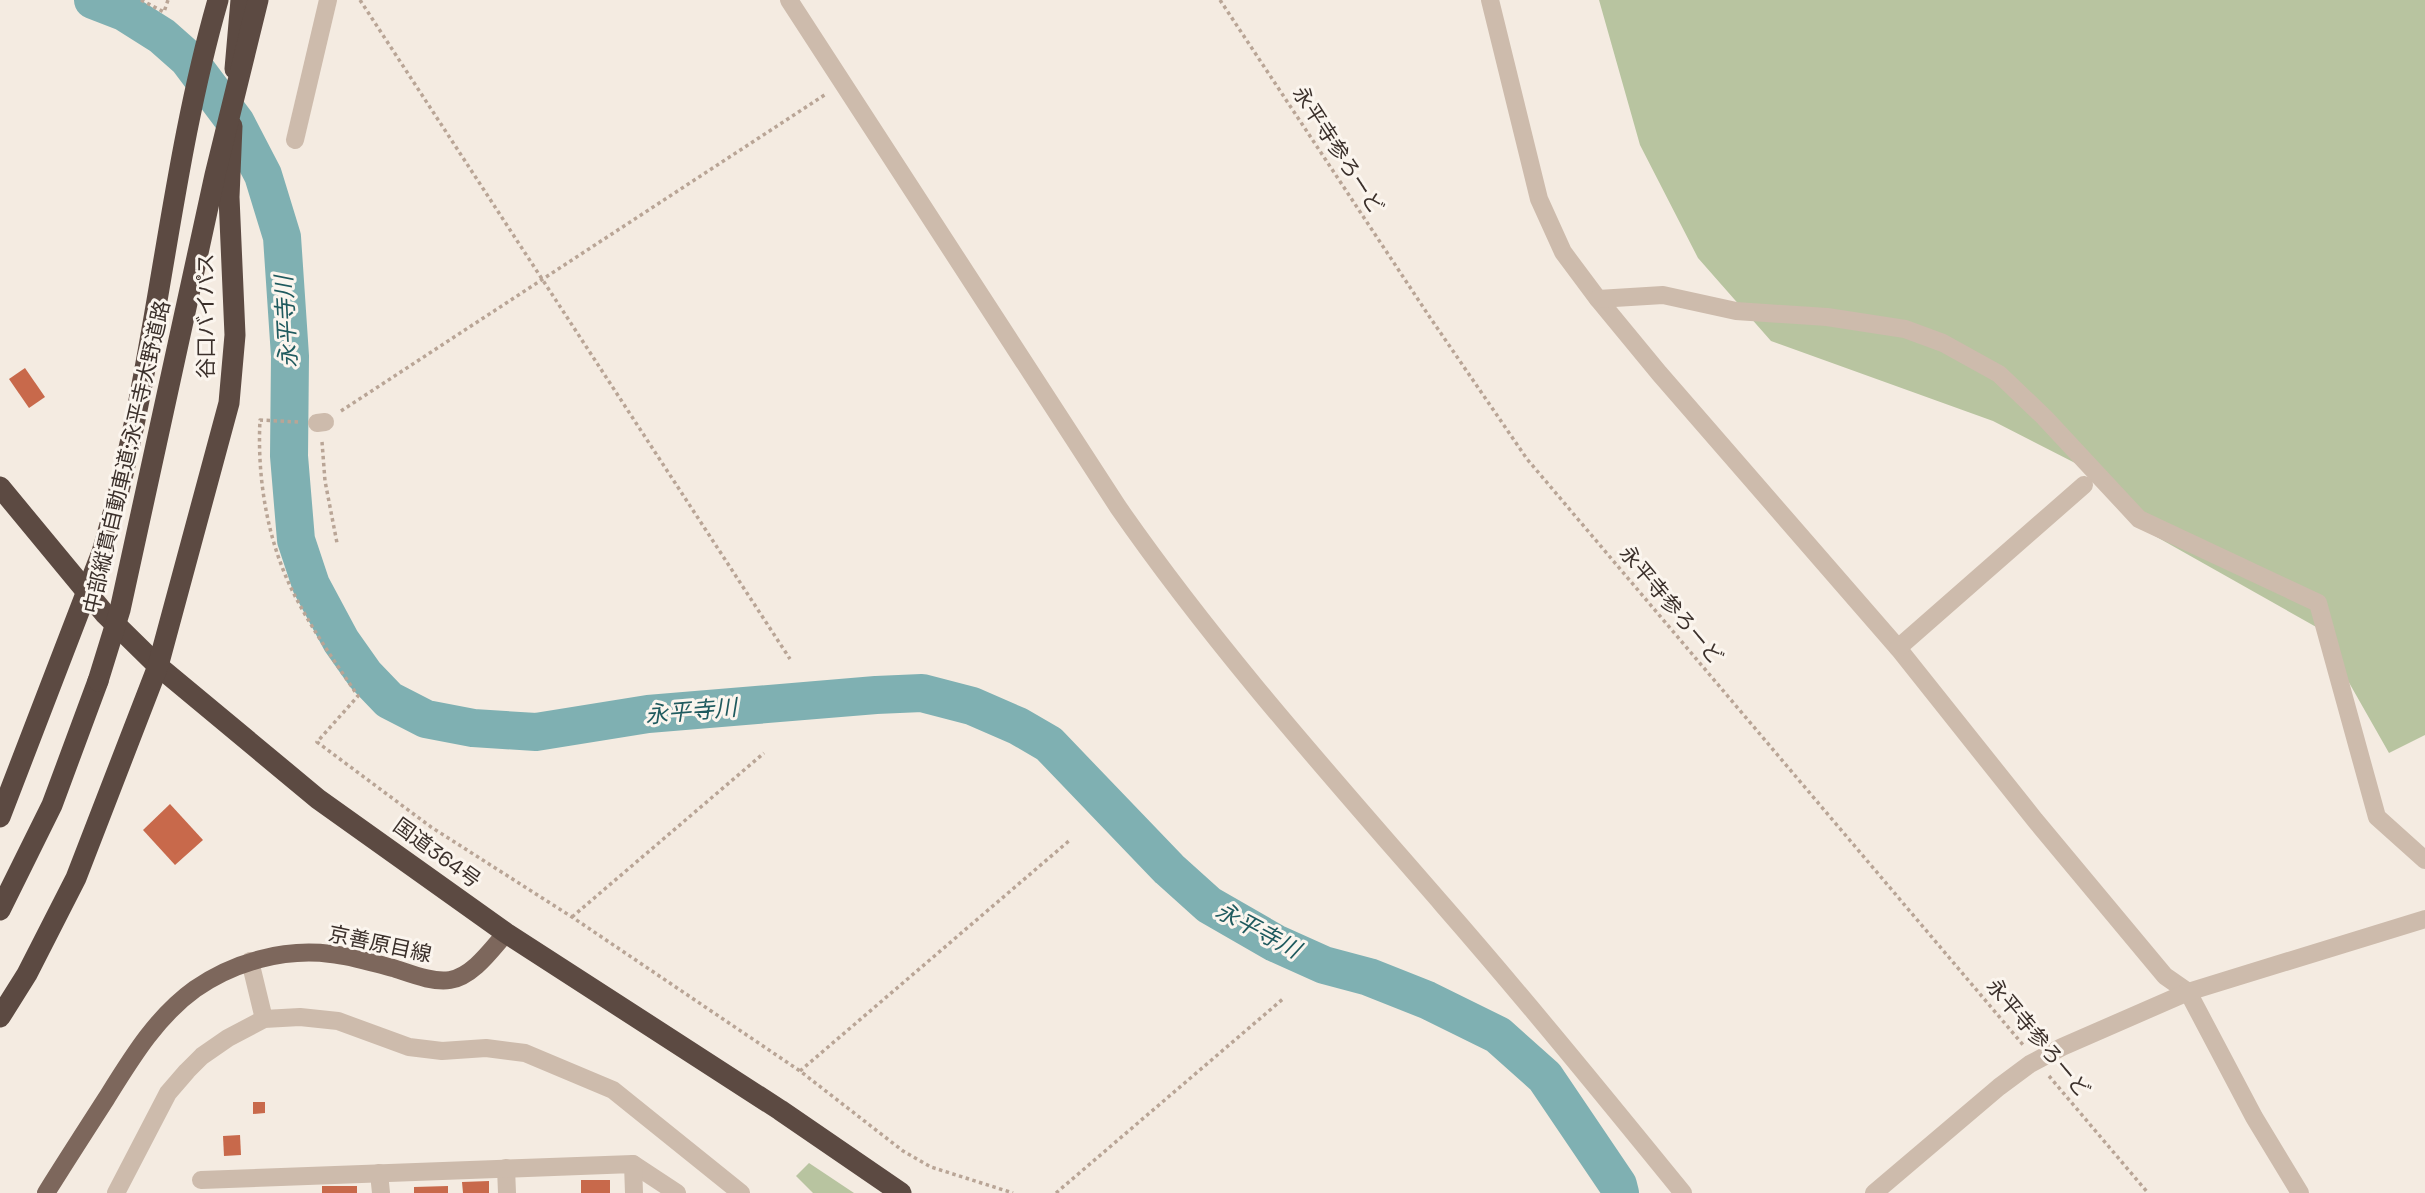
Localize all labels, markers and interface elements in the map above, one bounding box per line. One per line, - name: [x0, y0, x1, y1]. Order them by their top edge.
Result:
- street label: 永平寺参ろーど: [1287, 81, 1390, 219]
- street label: 谷口バイパス: [192, 253, 219, 379]
- water label: 永平寺川: [268, 272, 303, 369]
- street label: 中部縦貫自動車道;永平寺大野道路: [77, 298, 176, 616]
- street label: 永平寺参ろーど: [1614, 540, 1729, 670]
- water label: 永平寺川: [644, 692, 741, 730]
- street label: 国道364号: [388, 812, 486, 893]
- water label: 永平寺川: [1210, 895, 1308, 966]
- street label: 京善原目線: [326, 919, 434, 968]
- street label: 永平寺参ろーど: [1981, 973, 2096, 1103]

